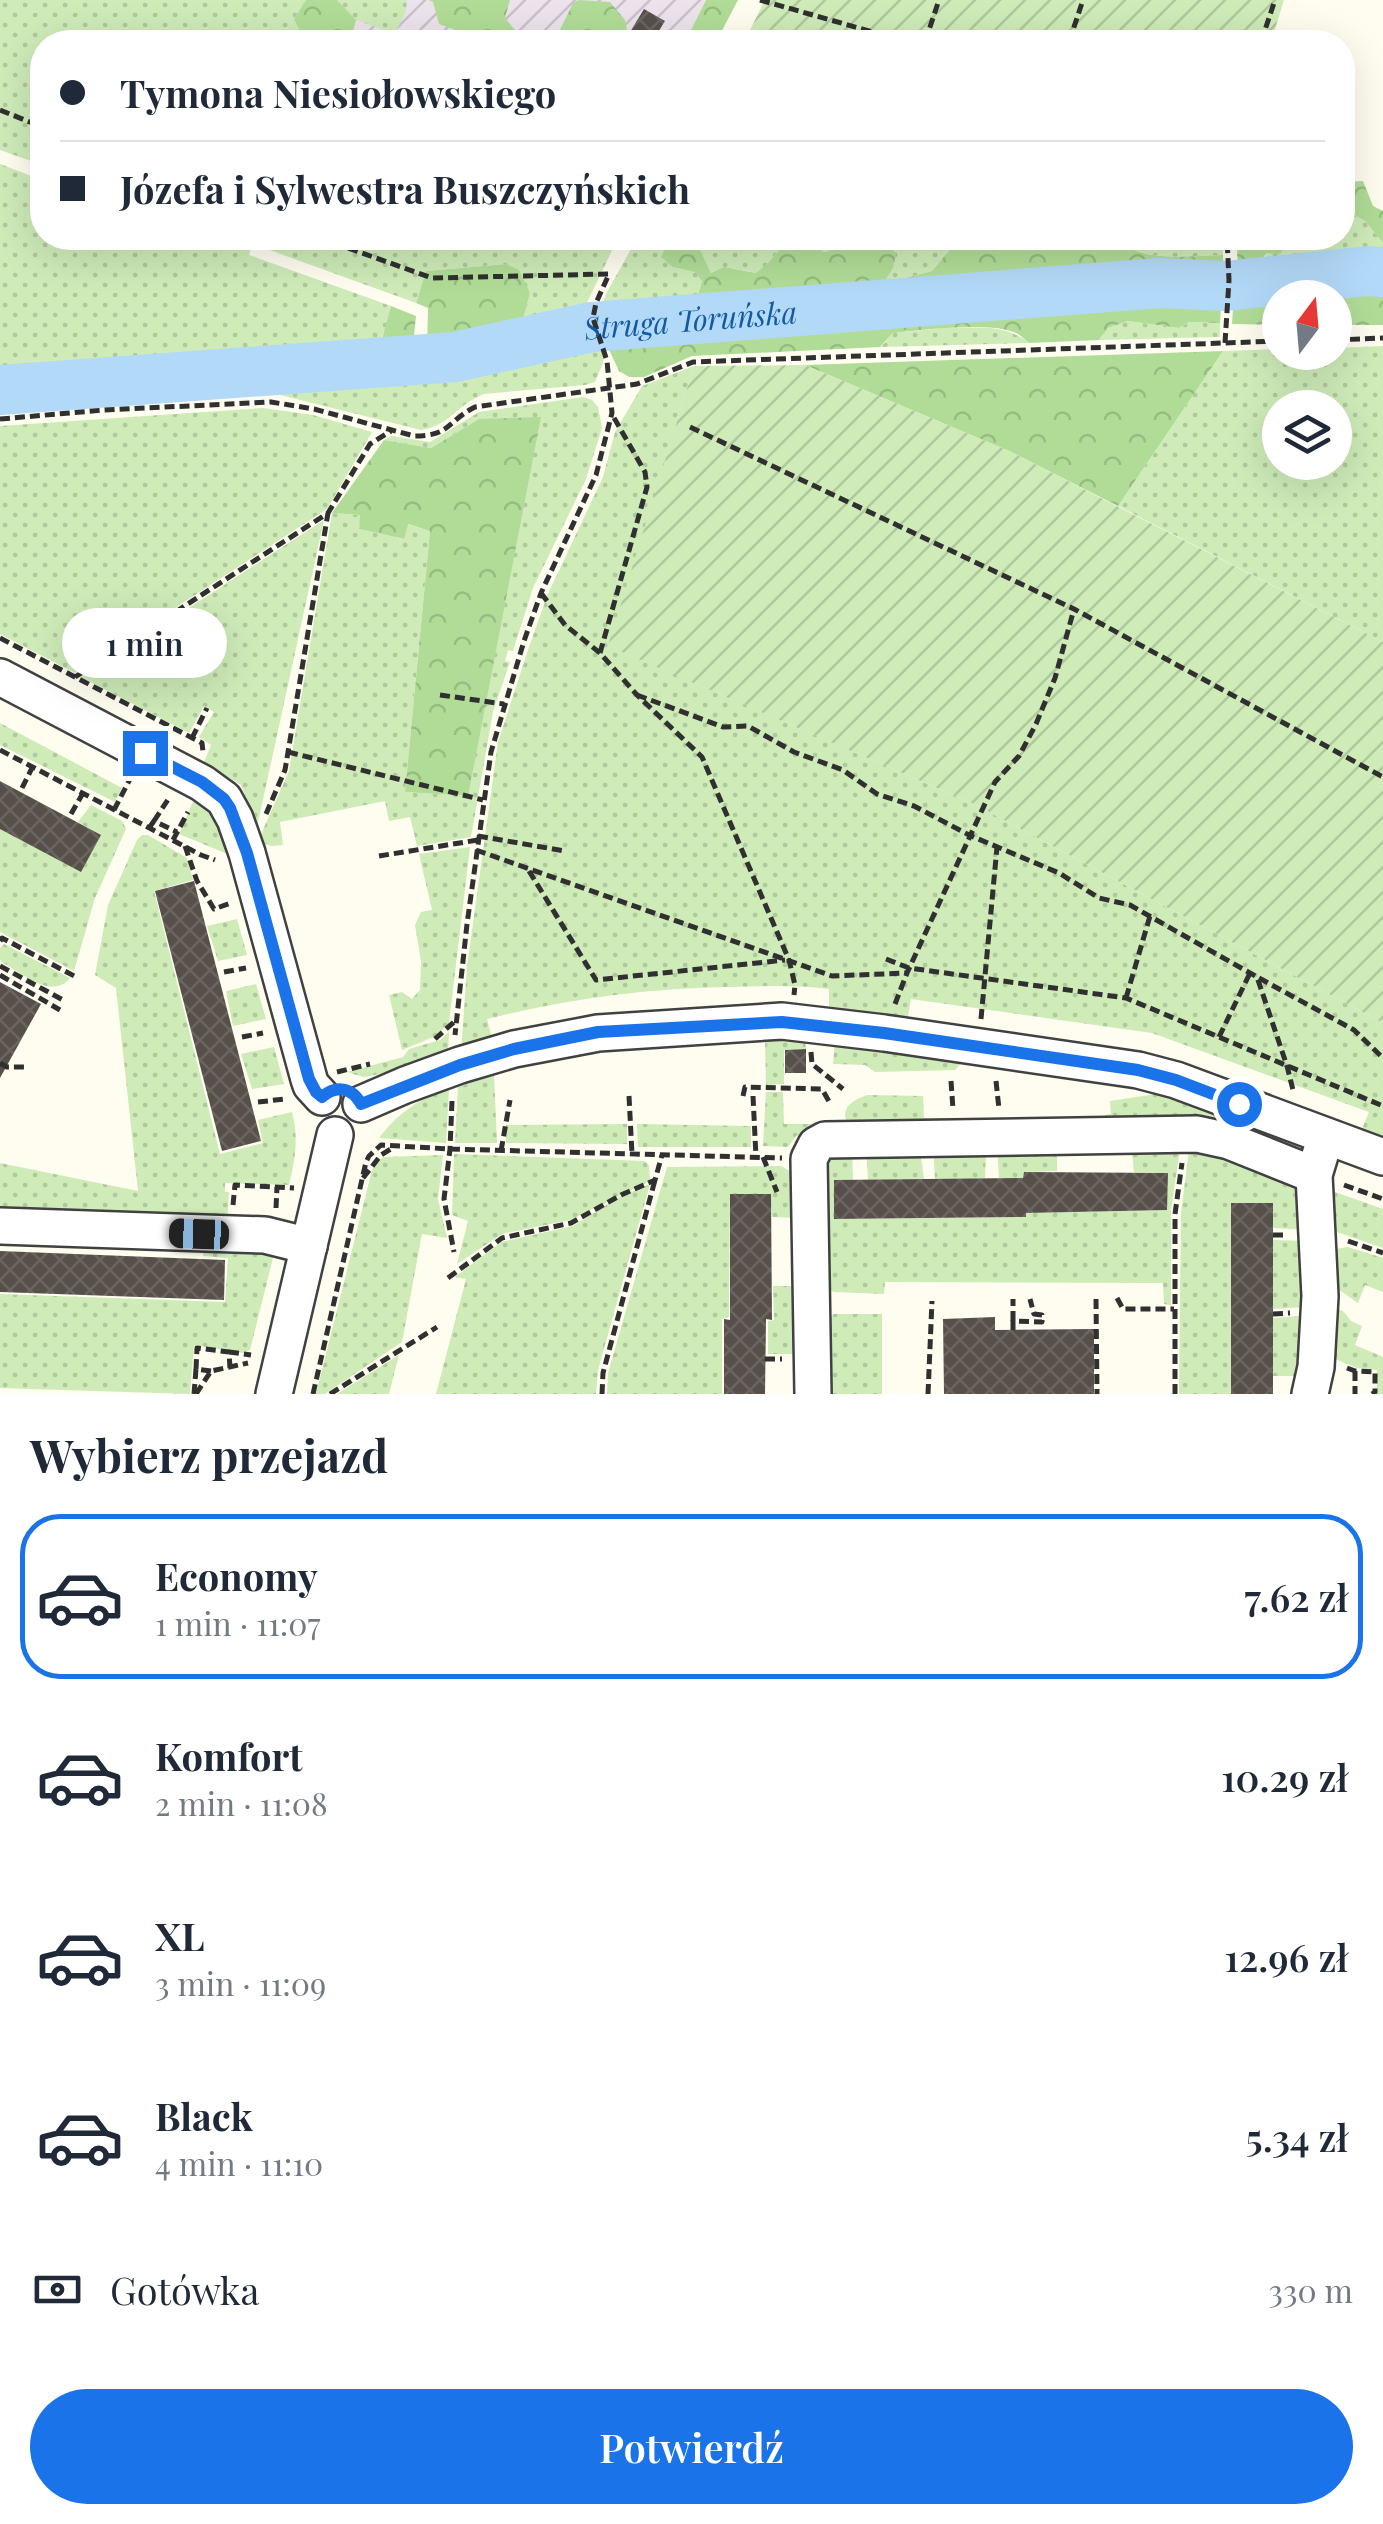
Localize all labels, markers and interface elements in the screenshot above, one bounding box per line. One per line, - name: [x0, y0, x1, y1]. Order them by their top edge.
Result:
- text: Tymona Niesiołowskiego: [120, 67, 556, 118]
- text: Józefa i Sylwestra Buszczyńskich: [120, 163, 690, 214]
- north arrow: [1262, 280, 1352, 370]
- map controls: [1262, 280, 1352, 480]
- water label: Struga Toruńska: [579, 291, 798, 349]
- button: layers: [1262, 390, 1352, 480]
- callout: 1 min: [62, 608, 228, 678]
- text: 1 min: [106, 621, 183, 664]
- route end: [123, 731, 168, 776]
- route start: [1217, 1082, 1262, 1127]
- car: [168, 1218, 230, 1250]
- text: Wybierz przejazd: [30, 1424, 388, 1484]
- text: Economy: [155, 1550, 318, 1601]
- icon: car: [35, 1552, 125, 1642]
- text: 7.62 zł: [1244, 1571, 1348, 1622]
- text: 1 min · 11:07: [155, 1601, 320, 1644]
- text: Komfort: [155, 1730, 303, 1781]
- icon: car: [35, 1732, 125, 1822]
- text: 10.29 zł: [1221, 1751, 1348, 1802]
- text: 2 min · 11:08: [155, 1781, 328, 1824]
- text: XL: [155, 1910, 204, 1961]
- icon: car: [35, 1912, 125, 2002]
- text: 12.96 zł: [1225, 1931, 1348, 1982]
- text: 3 min · 11:09: [155, 1961, 326, 2004]
- text: Black: [155, 2090, 253, 2141]
- icon: car: [35, 2092, 125, 2182]
- text: 5.34 zł: [1246, 2111, 1348, 2162]
- text: 4 min · 11:10: [155, 2141, 323, 2184]
- icon: cash: [30, 2262, 85, 2317]
- text: Gotówka: [110, 2264, 259, 2315]
- text: 330 m: [1269, 2268, 1353, 2311]
- button: Potwierdź: [30, 2389, 1353, 2504]

